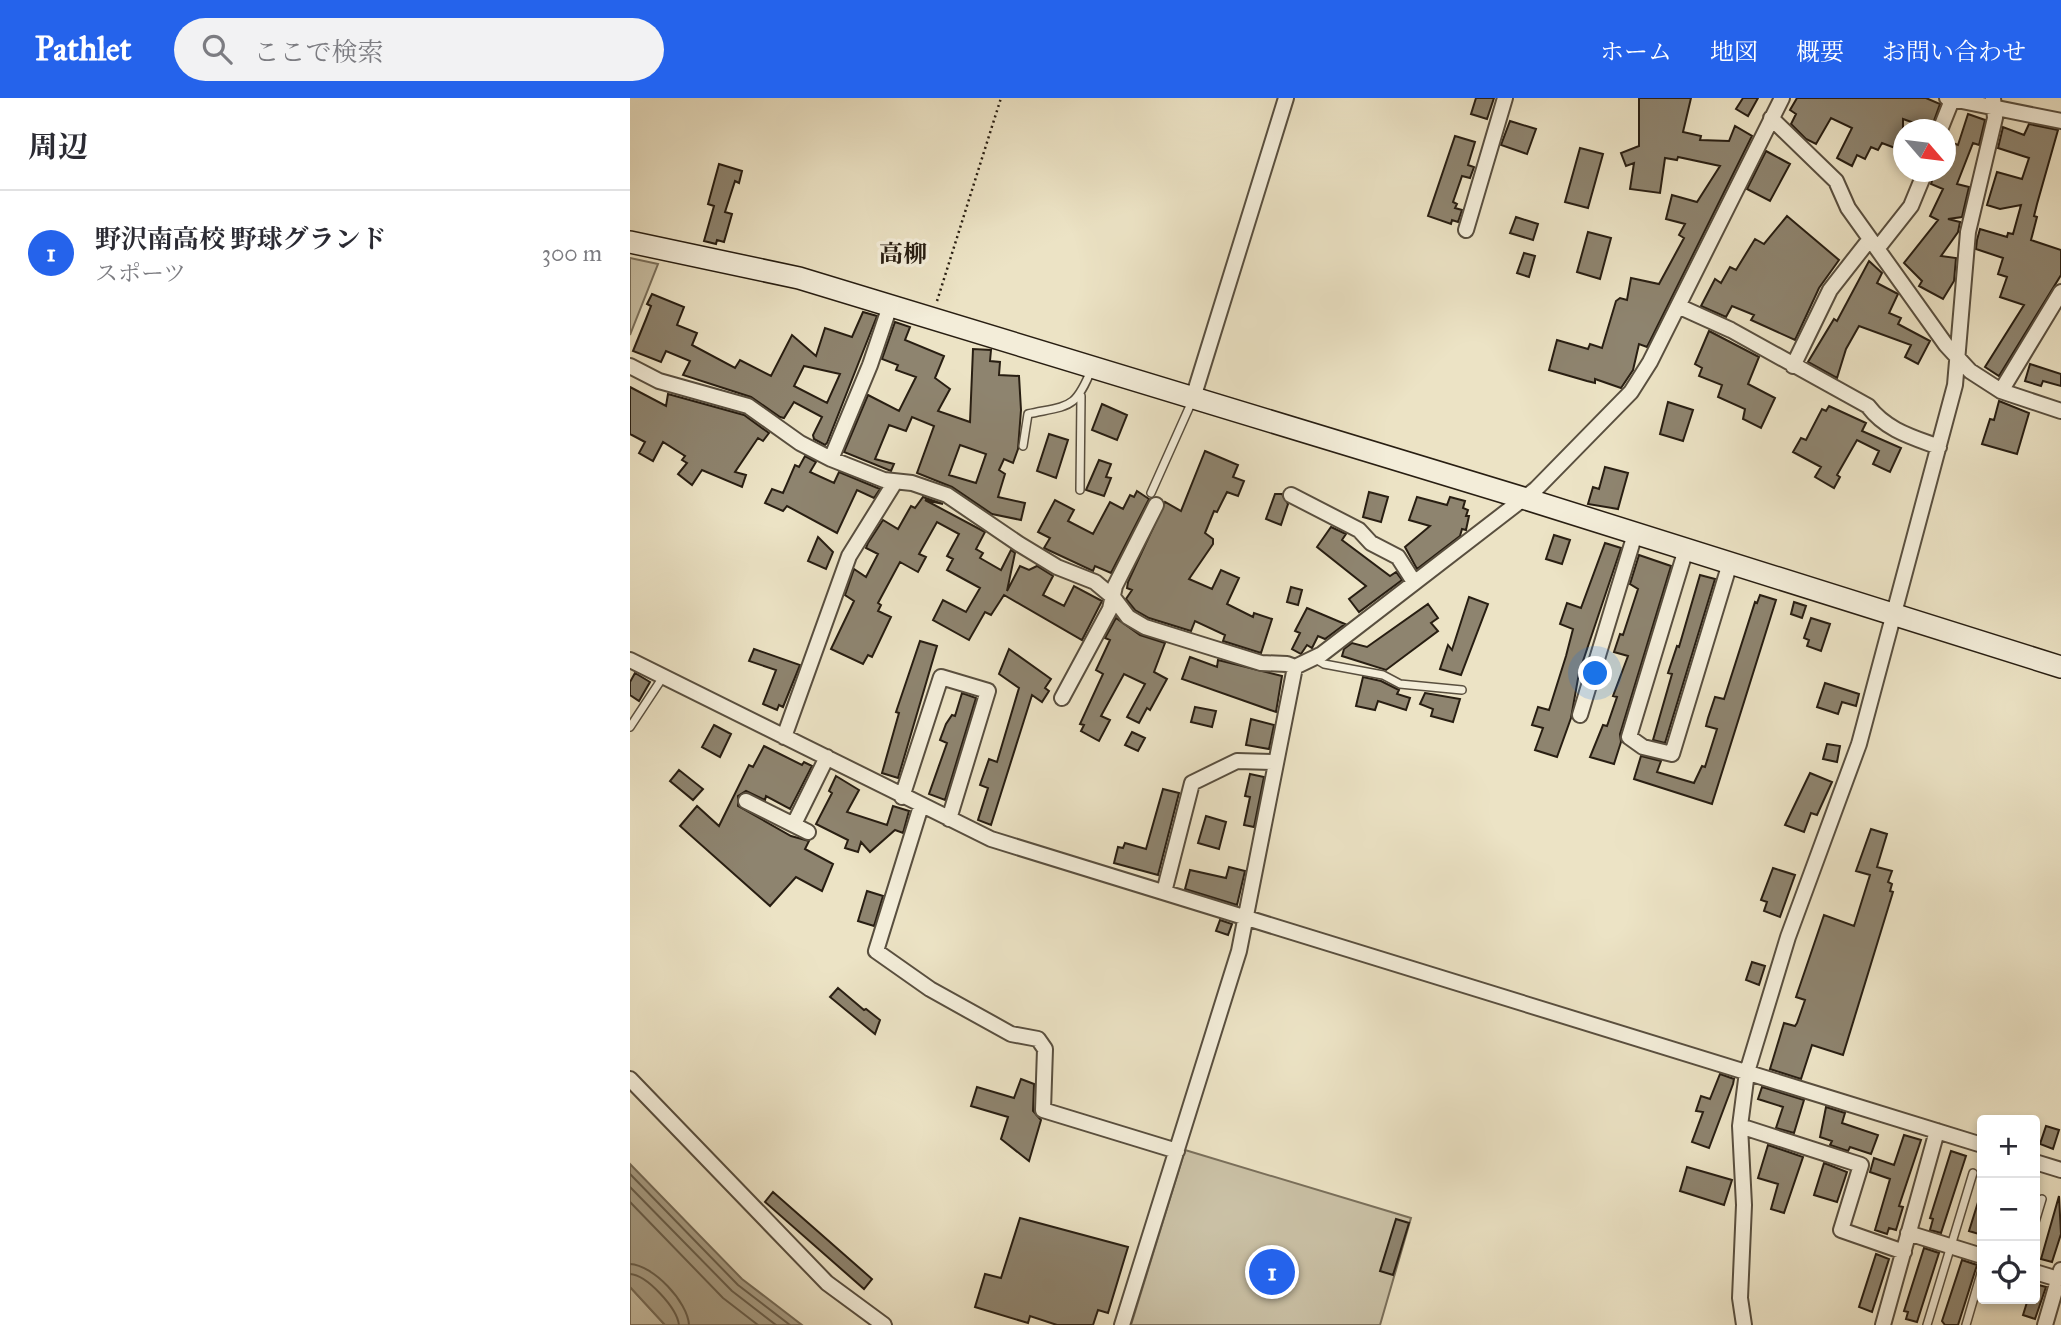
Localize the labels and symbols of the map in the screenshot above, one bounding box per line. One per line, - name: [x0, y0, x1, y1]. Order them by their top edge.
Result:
- north arrow: [1893, 119, 1956, 182]
- district label: 高柳: [879, 239, 927, 269]
- your location: [1578, 656, 1612, 690]
- pin: 1: [1249, 1246, 1295, 1298]

